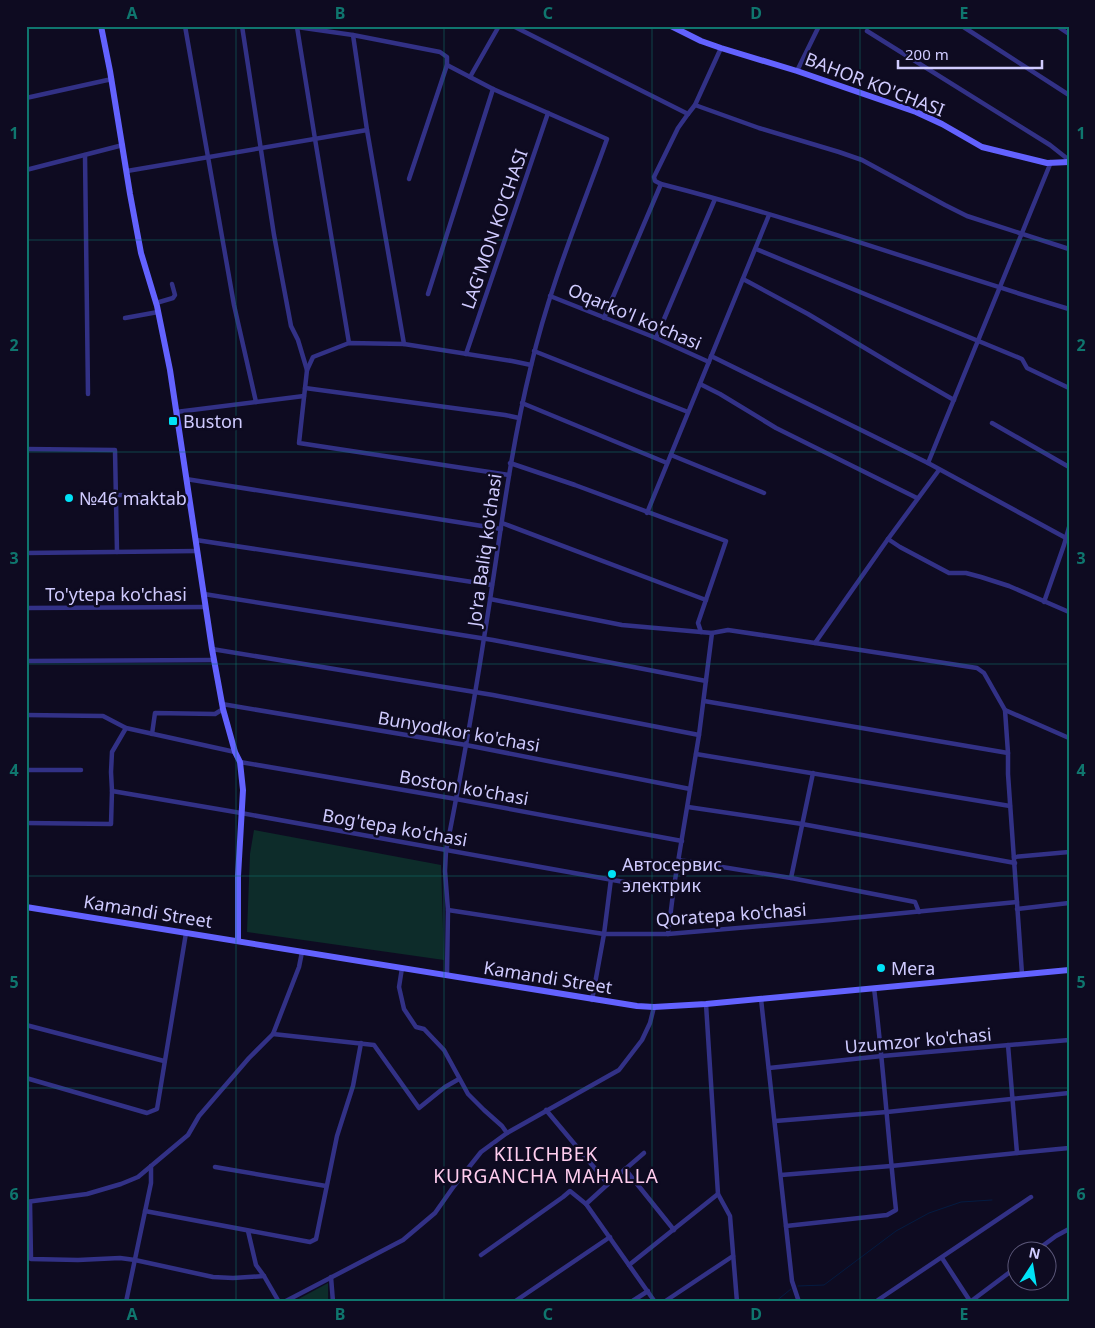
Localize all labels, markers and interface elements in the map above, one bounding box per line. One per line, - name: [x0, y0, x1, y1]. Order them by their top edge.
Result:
- text: A: [126, 2, 138, 24]
- text: B: [335, 2, 345, 24]
- text: C: [543, 2, 553, 24]
- text: D: [750, 2, 762, 24]
- text: E: [960, 2, 969, 24]
- scale bar: [898, 38, 1041, 70]
- text: 200 m: [905, 44, 949, 64]
- street label: BAHOR KO'CHASI: [802, 46, 948, 122]
- text: 1: [9, 122, 19, 144]
- text: 1: [1076, 122, 1086, 144]
- street label: LAG'MON KO'CHASI: [455, 146, 533, 312]
- street label: Oqarko'l ko'chasi: [565, 277, 705, 355]
- text: 2: [9, 334, 19, 356]
- text: 2: [1076, 334, 1086, 356]
- place label: Buston: [183, 409, 243, 433]
- marker: Buston: [167, 415, 179, 427]
- street label: Jo'ra Baliq ko'chasi: [461, 472, 507, 630]
- place label: №46 maktab: [79, 486, 187, 510]
- marker: №46 maktab: [63, 492, 75, 504]
- text: 3: [9, 547, 19, 569]
- text: 3: [1076, 547, 1086, 569]
- street label: To'ytepa ko'chasi: [45, 582, 187, 606]
- street label: Bunyodkor ko'chasi: [376, 705, 542, 757]
- text: 4: [9, 759, 19, 781]
- text: 4: [1076, 759, 1086, 781]
- street label: Boston ko'chasi: [397, 764, 531, 810]
- street label: Bog'tepa ko'chasi: [321, 802, 469, 852]
- place label: Автосервис электрик: [622, 852, 722, 897]
- marker: Автосервис электрик: [606, 868, 618, 880]
- street label: Kamandi Street: [82, 889, 215, 933]
- street label: Qoratepa ko'chasi: [655, 897, 807, 931]
- street label: Kamandi Street: [482, 955, 615, 999]
- place label: Мега: [891, 956, 935, 980]
- marker: Мега: [875, 962, 887, 974]
- text: 5: [9, 971, 19, 993]
- text: 5: [1076, 971, 1086, 993]
- street label: Uzumzor ko'chasi: [844, 1022, 992, 1058]
- district label: KILICHBEK KURGANCHA MAHALLA: [433, 1141, 659, 1189]
- text: 6: [9, 1183, 19, 1205]
- text: 6: [1076, 1183, 1086, 1205]
- north arrow: [1008, 1240, 1058, 1290]
- text: N: [1027, 1242, 1042, 1263]
- text: A: [126, 1303, 138, 1325]
- text: B: [335, 1303, 345, 1325]
- text: C: [543, 1303, 553, 1325]
- text: D: [750, 1303, 762, 1325]
- text: E: [960, 1303, 969, 1325]

